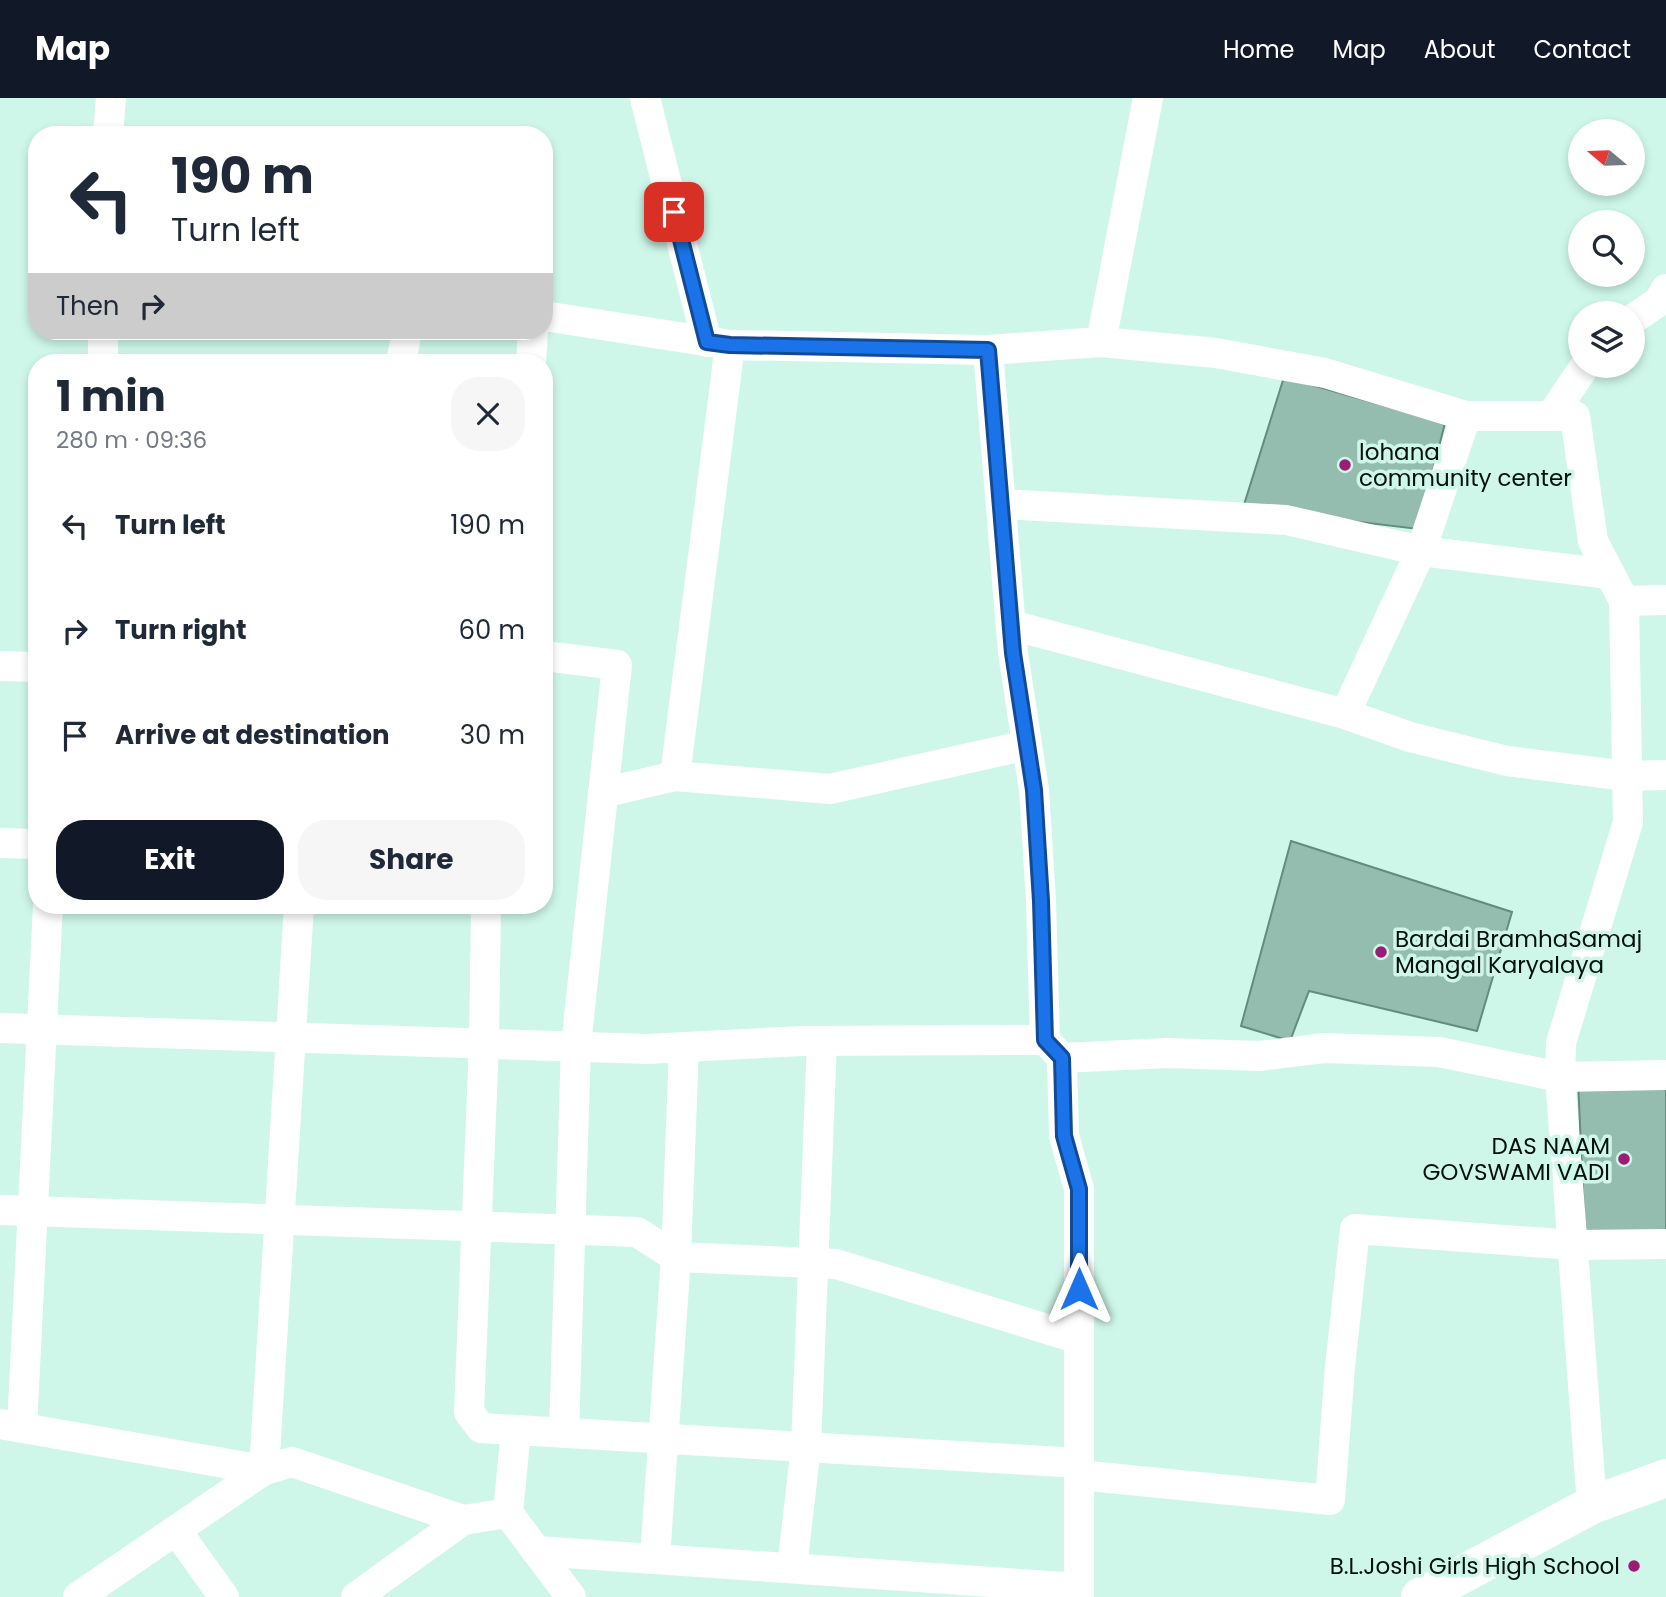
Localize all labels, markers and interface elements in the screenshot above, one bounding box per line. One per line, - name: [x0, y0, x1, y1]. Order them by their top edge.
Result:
- text: Map: [35, 25, 110, 72]
- text: Home: [1223, 33, 1295, 66]
- text: Map: [1333, 33, 1386, 66]
- text: About: [1424, 33, 1495, 66]
- text: Contact: [1533, 33, 1631, 66]
- north arrow: [1568, 119, 1645, 196]
- map controls: [1568, 119, 1645, 378]
- text: 190 m: [171, 142, 314, 210]
- icon: left: [56, 154, 147, 245]
- pin: [644, 182, 704, 242]
- icon: arrive: [655, 193, 693, 231]
- text: Turn left: [171, 207, 300, 252]
- button: search: [1568, 210, 1645, 287]
- icon: right: [133, 287, 171, 325]
- text: Then: [56, 288, 119, 324]
- button: layers: [1568, 301, 1645, 378]
- text: 1 min: [56, 367, 166, 426]
- button: close: [451, 377, 525, 451]
- text: 280 m · 09:36: [56, 424, 207, 456]
- place label: lohana community center: [1359, 436, 1572, 494]
- marker: lohana community center: [1337, 457, 1353, 473]
- icon: left: [56, 507, 94, 545]
- text: Turn left: [115, 507, 226, 543]
- text: 190 m: [450, 507, 525, 543]
- icon: right: [56, 612, 94, 650]
- text: Turn right: [115, 612, 247, 648]
- text: 60 m: [458, 612, 525, 648]
- icon: arrive: [56, 717, 94, 755]
- text: Arrive at destination: [115, 717, 390, 753]
- text: 30 m: [460, 717, 525, 753]
- button: Exit: [56, 820, 284, 900]
- button: Share: [298, 820, 525, 900]
- place label: Bardai BramhaSamaj Mangal Karyalaya: [1395, 923, 1642, 981]
- marker: Bardai BramhaSamaj Mangal Karyalaya: [1373, 944, 1389, 960]
- place label: DAS NAAM GOVSWAMI VADI: [1422, 1130, 1610, 1188]
- marker: DAS NAAM GOVSWAMI VADI: [1616, 1151, 1632, 1167]
- position arrow: [1042, 1252, 1116, 1326]
- place label: B.L.Joshi Girls High School: [1330, 1550, 1620, 1582]
- marker: B.L.Joshi Girls High School: [1626, 1558, 1642, 1574]

